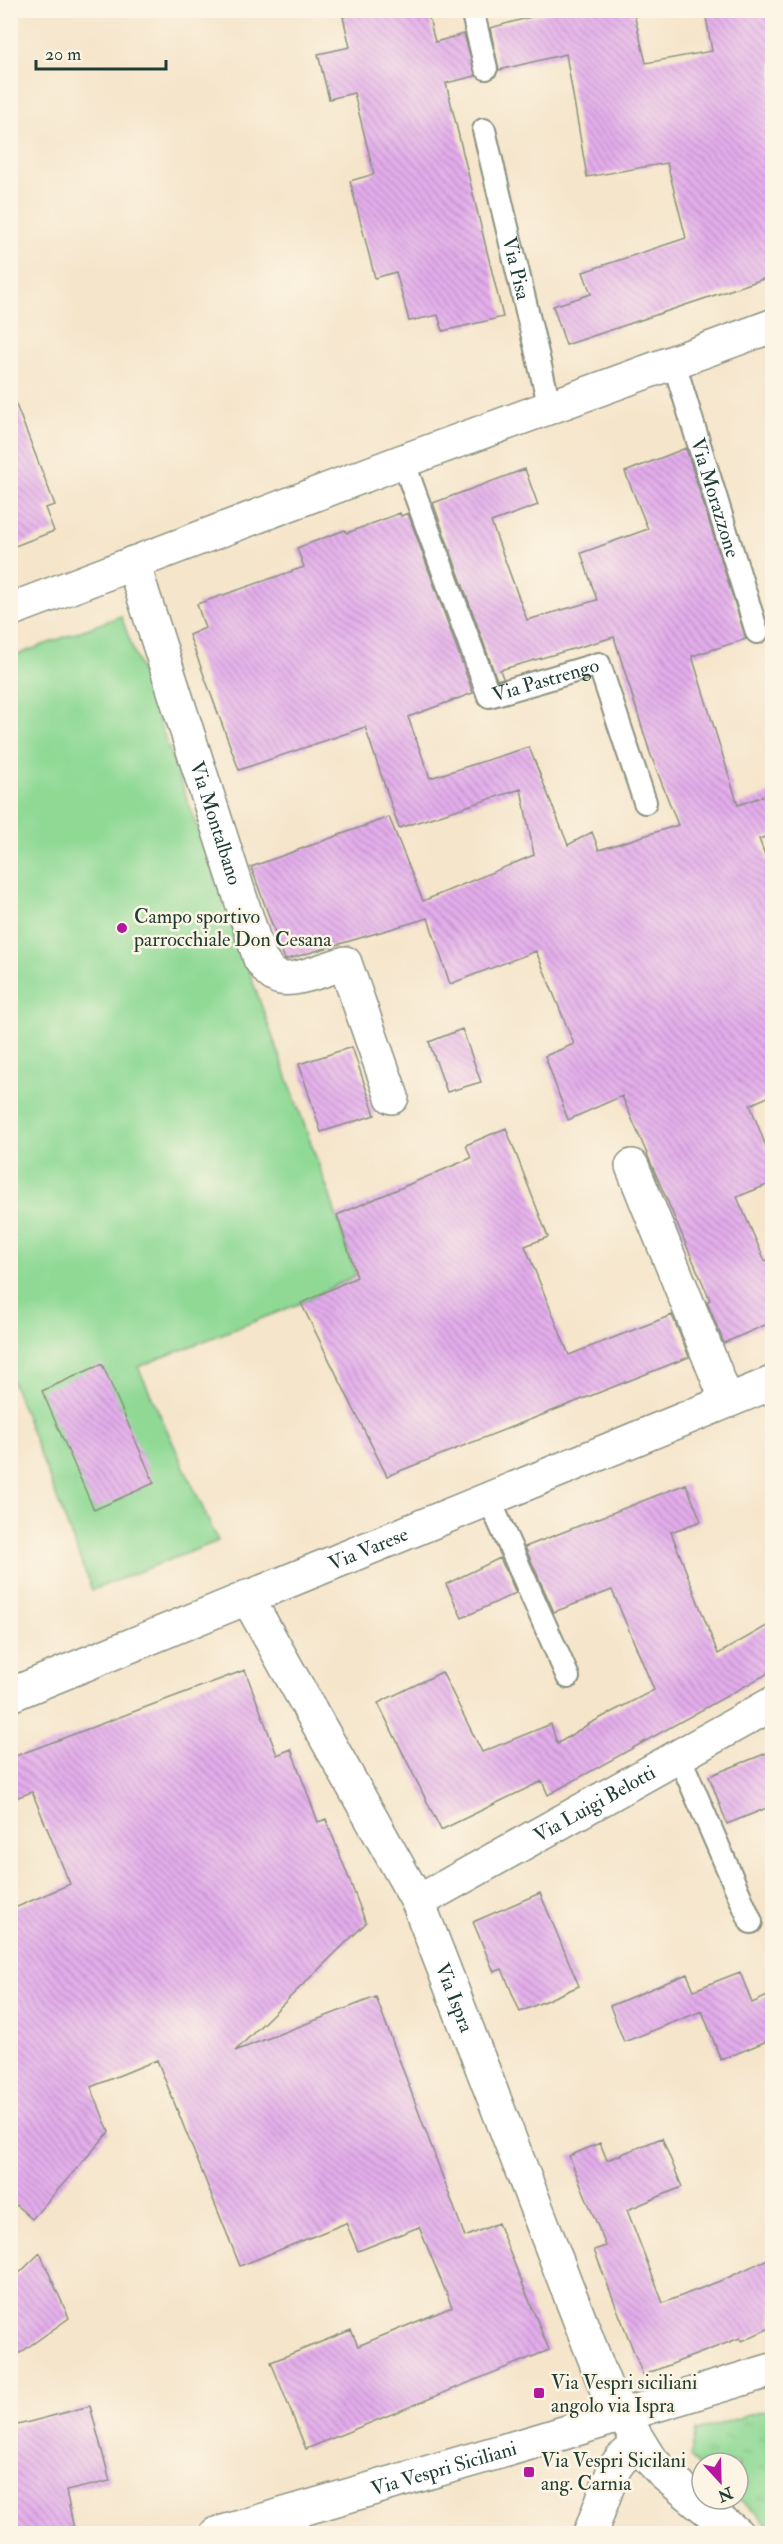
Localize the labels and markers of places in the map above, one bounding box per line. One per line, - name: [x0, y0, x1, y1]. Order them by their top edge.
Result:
- place label: Campo sportivo parrocchiale Don Cesana: [133, 904, 332, 953]
- marker: Campo sportivo parrocchiale Don Cesana: [115, 921, 129, 935]
- place label: Via Vespri siciliani angolo via Ispra: [551, 2370, 697, 2419]
- marker: Via Vespri siciliani angolo via Ispra: [532, 2386, 546, 2400]
- place label: Via Vespri Sicilani ang. Carnia: [541, 2448, 686, 2496]
- marker: Via Vespri Sicilani ang. Carnia: [522, 2465, 536, 2479]

